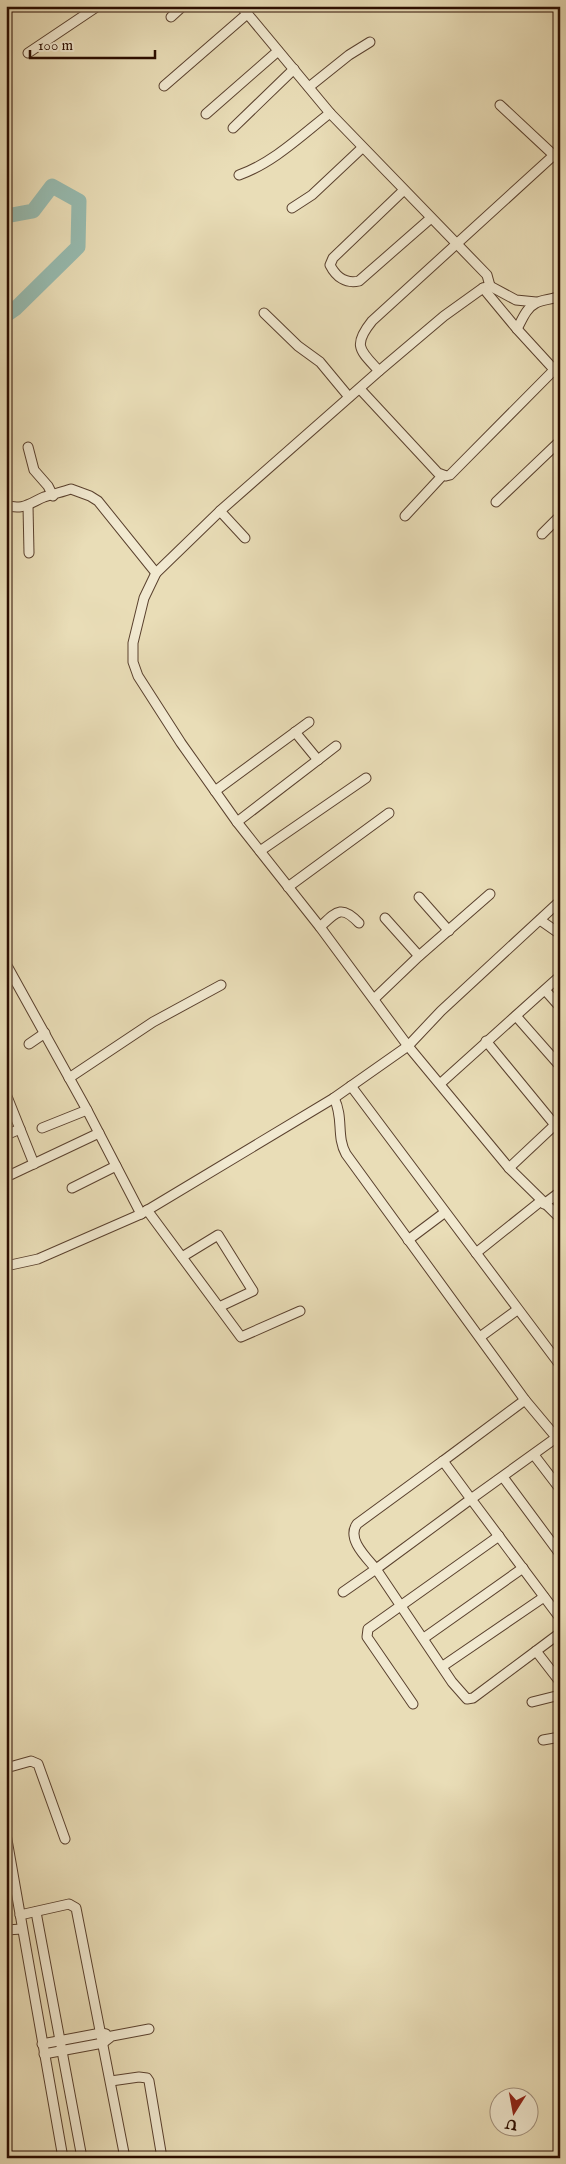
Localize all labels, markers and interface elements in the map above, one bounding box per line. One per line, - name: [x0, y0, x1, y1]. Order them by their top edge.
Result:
- scale bar: [30, 28, 155, 60]
- text: 100 m: [38, 36, 74, 55]
- north arrow: [488, 2086, 538, 2136]
- text: U: [503, 2114, 520, 2134]

